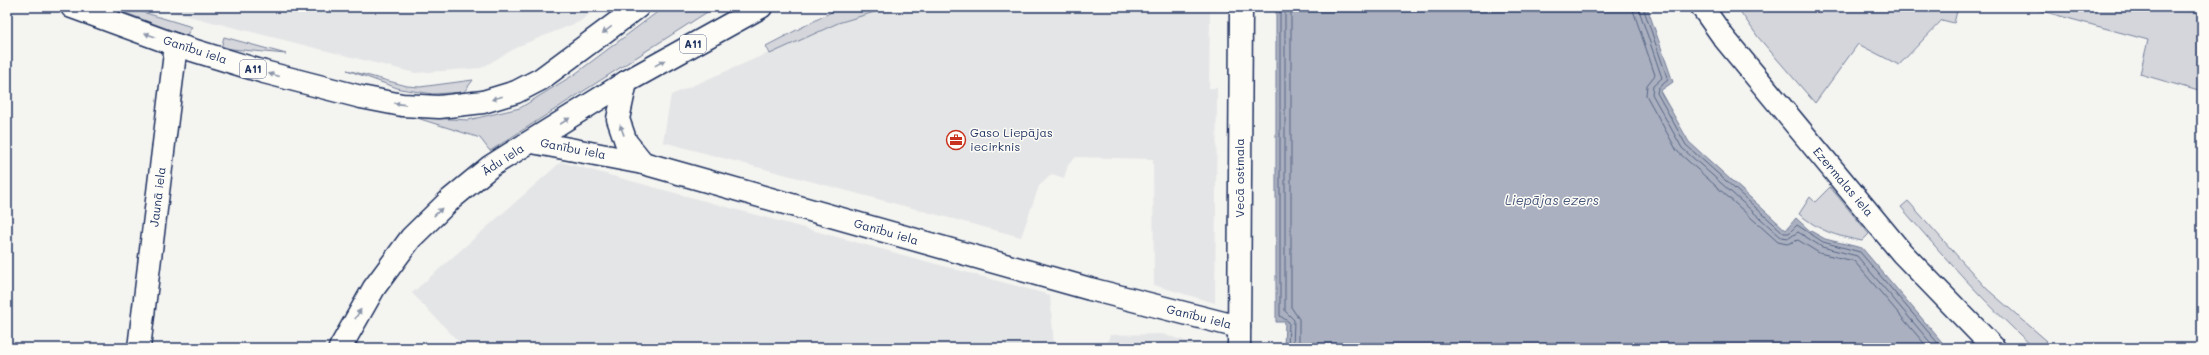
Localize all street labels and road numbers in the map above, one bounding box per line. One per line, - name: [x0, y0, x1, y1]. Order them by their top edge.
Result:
- street label: Ganību iela: [161, 31, 229, 67]
- road number: A11: [680, 35, 706, 53]
- road number: A11: [240, 60, 266, 78]
- street label: Ganību iela: [539, 134, 607, 162]
- street label: Vecā ostmala: [1231, 138, 1247, 218]
- street label: Ādu iela: [478, 140, 527, 179]
- street label: Ezermalas iela: [1810, 143, 1877, 219]
- street label: Jaunā iela: [145, 166, 169, 228]
- street label: Ganību iela: [852, 214, 920, 248]
- street label: Ganību iela: [1165, 300, 1233, 332]

